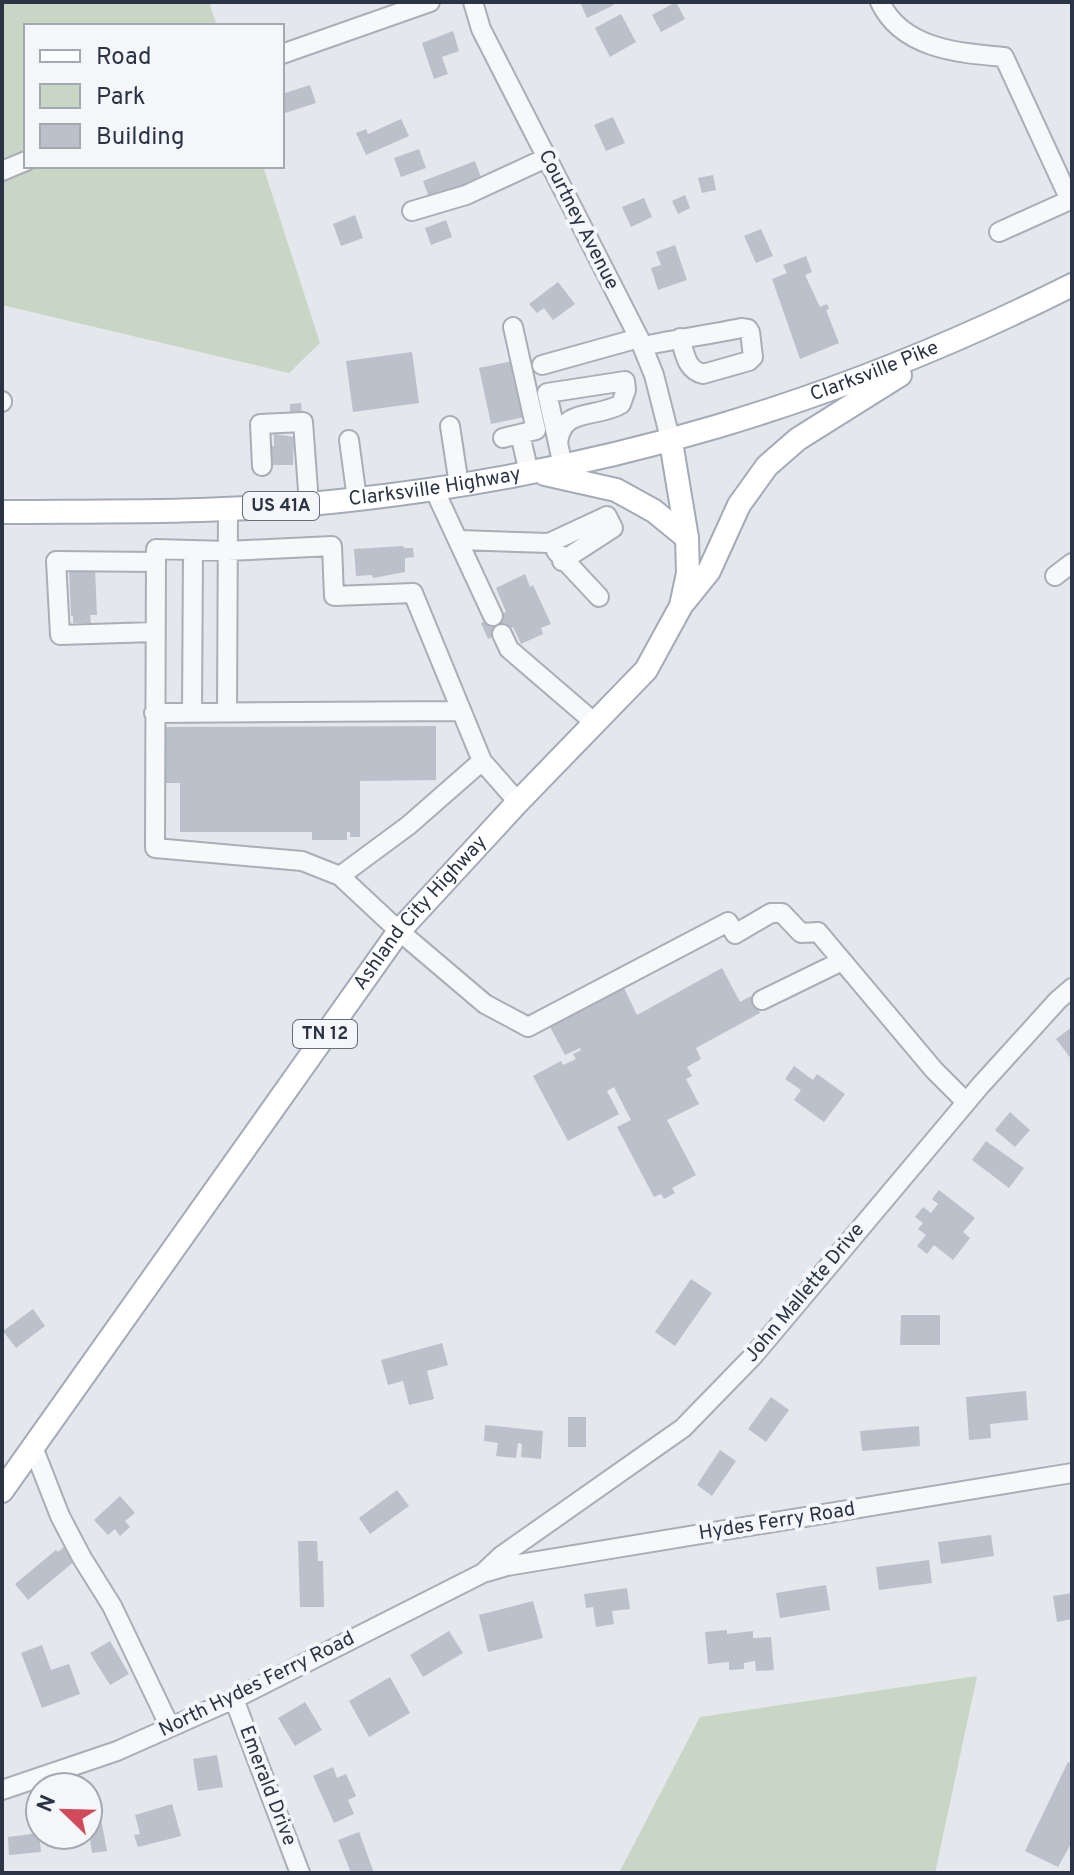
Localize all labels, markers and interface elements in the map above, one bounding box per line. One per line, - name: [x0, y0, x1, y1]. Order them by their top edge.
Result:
- legend: [24, 24, 284, 168]
- text: Road: [96, 43, 152, 73]
- text: Park: [96, 83, 146, 113]
- text: Building: [96, 123, 185, 153]
- street label: Courtney Avenue: [532, 146, 624, 294]
- street label: Clarksville Pike: [807, 335, 943, 408]
- street label: Clarksville Highway: [347, 462, 523, 513]
- road number: US 41A: [243, 492, 319, 520]
- street label: Ashland City Highway: [348, 830, 493, 996]
- road number: TN 12: [293, 1020, 357, 1048]
- street label: John Mallette Drive: [739, 1218, 871, 1368]
- street label: Hydes Ferry Road: [697, 1497, 857, 1547]
- street label: North Hydes Ferry Road: [155, 1626, 359, 1744]
- street label: Emerald Drive: [232, 1722, 302, 1850]
- north arrow: [24, 1771, 104, 1851]
- text: N: [32, 1792, 63, 1817]

